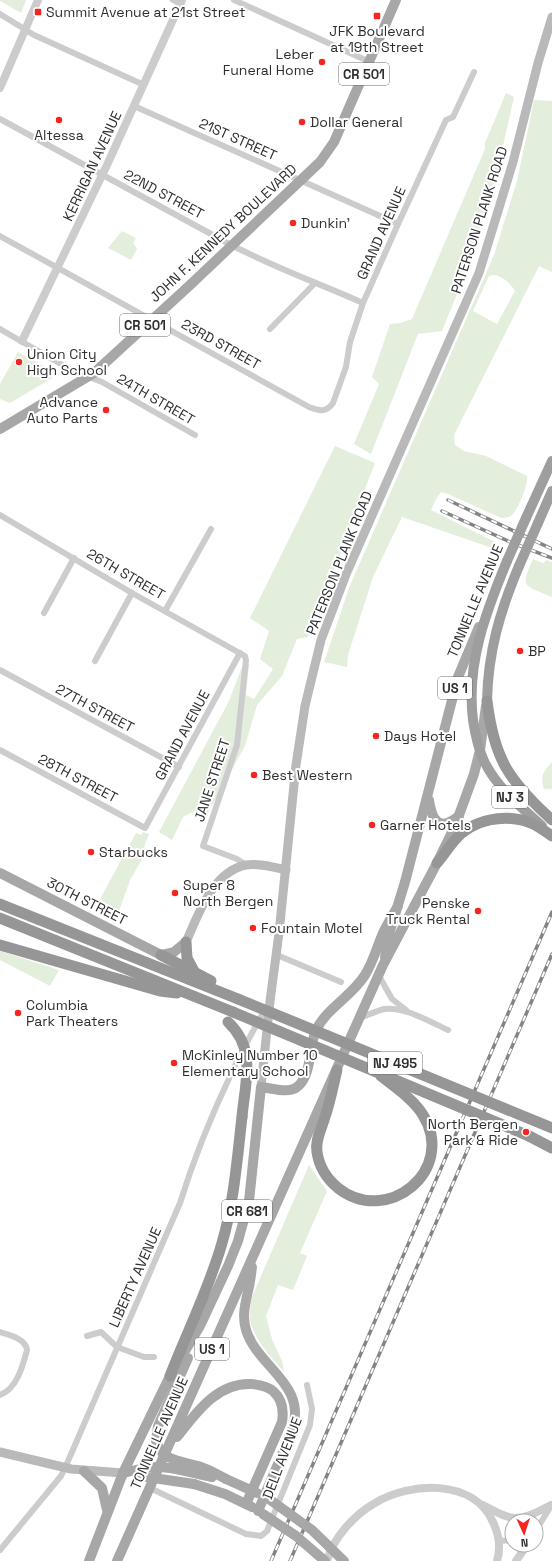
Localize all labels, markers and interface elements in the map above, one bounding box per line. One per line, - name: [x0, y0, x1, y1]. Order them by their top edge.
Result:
- place label: Summit Avenue at 21st Street: [46, 3, 246, 21]
- marker: Summit Avenue at 21st Street: [33, 7, 43, 17]
- marker: JFK Boulevard at 19th Street: [372, 11, 382, 21]
- place label: JFK Boulevard at 19th Street: [329, 22, 425, 56]
- place label: Leber Funeral Home: [223, 45, 314, 79]
- marker: Leber Funeral Home: [317, 57, 327, 67]
- road number: CR 501: [339, 63, 389, 85]
- street label: KERRIGAN AVENUE: [59, 108, 125, 224]
- place label: Dollar General: [310, 113, 403, 131]
- street label: 21ST STREET: [196, 114, 280, 164]
- marker: Altessa: [54, 115, 64, 125]
- marker: Dollar General: [297, 117, 307, 127]
- place label: Altessa: [34, 126, 84, 144]
- street label: PATERSON PLANK ROAD: [447, 144, 511, 296]
- street label: JOHN F. KENNEDY BOULEVARD: [146, 160, 300, 306]
- street label: 22ND STREET: [121, 165, 207, 223]
- street label: GRAND AVENUE: [352, 184, 410, 282]
- place label: Dunkin': [301, 214, 350, 232]
- marker: Dunkin': [288, 218, 298, 228]
- road number: CR 501: [120, 314, 170, 336]
- street label: 23RD STREET: [178, 315, 264, 373]
- place label: Union City High School: [27, 345, 107, 379]
- marker: Union City High School: [14, 357, 24, 367]
- street label: 24TH STREET: [114, 369, 198, 429]
- place label: Advance Auto Parts: [27, 393, 98, 427]
- marker: Advance Auto Parts: [101, 405, 111, 415]
- street label: PATERSON PLANK ROAD: [302, 488, 376, 638]
- street label: TONNELLE AVENUE: [443, 542, 507, 660]
- street label: 26TH STREET: [84, 544, 168, 604]
- place label: BP: [528, 642, 546, 660]
- marker: BP: [515, 646, 525, 656]
- road number: US 1: [438, 677, 472, 699]
- street label: 27TH STREET: [53, 680, 137, 736]
- street label: GRAND AVENUE: [151, 687, 213, 783]
- place label: Days Hotel: [384, 727, 456, 745]
- marker: Days Hotel: [371, 731, 381, 741]
- street label: JANE STREET: [190, 736, 234, 824]
- street label: 28TH STREET: [35, 750, 121, 806]
- place label: Best Western: [262, 766, 353, 784]
- marker: Best Western: [249, 770, 259, 780]
- road number: NJ 3: [492, 786, 528, 808]
- place label: Garner Hotels: [380, 816, 471, 834]
- marker: Garner Hotels: [367, 820, 377, 830]
- place label: Starbucks: [99, 843, 168, 861]
- marker: Starbucks: [86, 847, 96, 857]
- street label: 30TH STREET: [44, 873, 130, 929]
- place label: Super 8 North Bergen: [183, 876, 273, 910]
- marker: Super 8 North Bergen: [170, 888, 180, 898]
- place label: Penske Truck Rental: [386, 894, 470, 928]
- marker: Penske Truck Rental: [473, 906, 483, 916]
- place label: Fountain Motel: [261, 919, 363, 937]
- marker: Fountain Motel: [248, 923, 258, 933]
- place label: Columbia Park Theaters: [26, 996, 118, 1030]
- marker: Columbia Park Theaters: [13, 1008, 23, 1018]
- place label: McKinley Number 10 Elementary School: [182, 1046, 318, 1080]
- road number: NJ 495: [368, 1052, 422, 1074]
- marker: McKinley Number 10 Elementary School: [169, 1058, 179, 1068]
- place label: North Bergen Park & Ride: [428, 1115, 518, 1149]
- marker: North Bergen Park & Ride: [521, 1127, 531, 1137]
- road number: CR 681: [222, 1200, 272, 1222]
- street label: LIBERTY AVENUE: [105, 1224, 165, 1330]
- road number: US 1: [195, 1338, 229, 1360]
- street label: TONNELLE AVENUE: [126, 1374, 192, 1492]
- street label: DELL AVENUE: [258, 1414, 306, 1502]
- north arrow: [504, 1513, 544, 1553]
- text: N: [520, 1536, 529, 1550]

